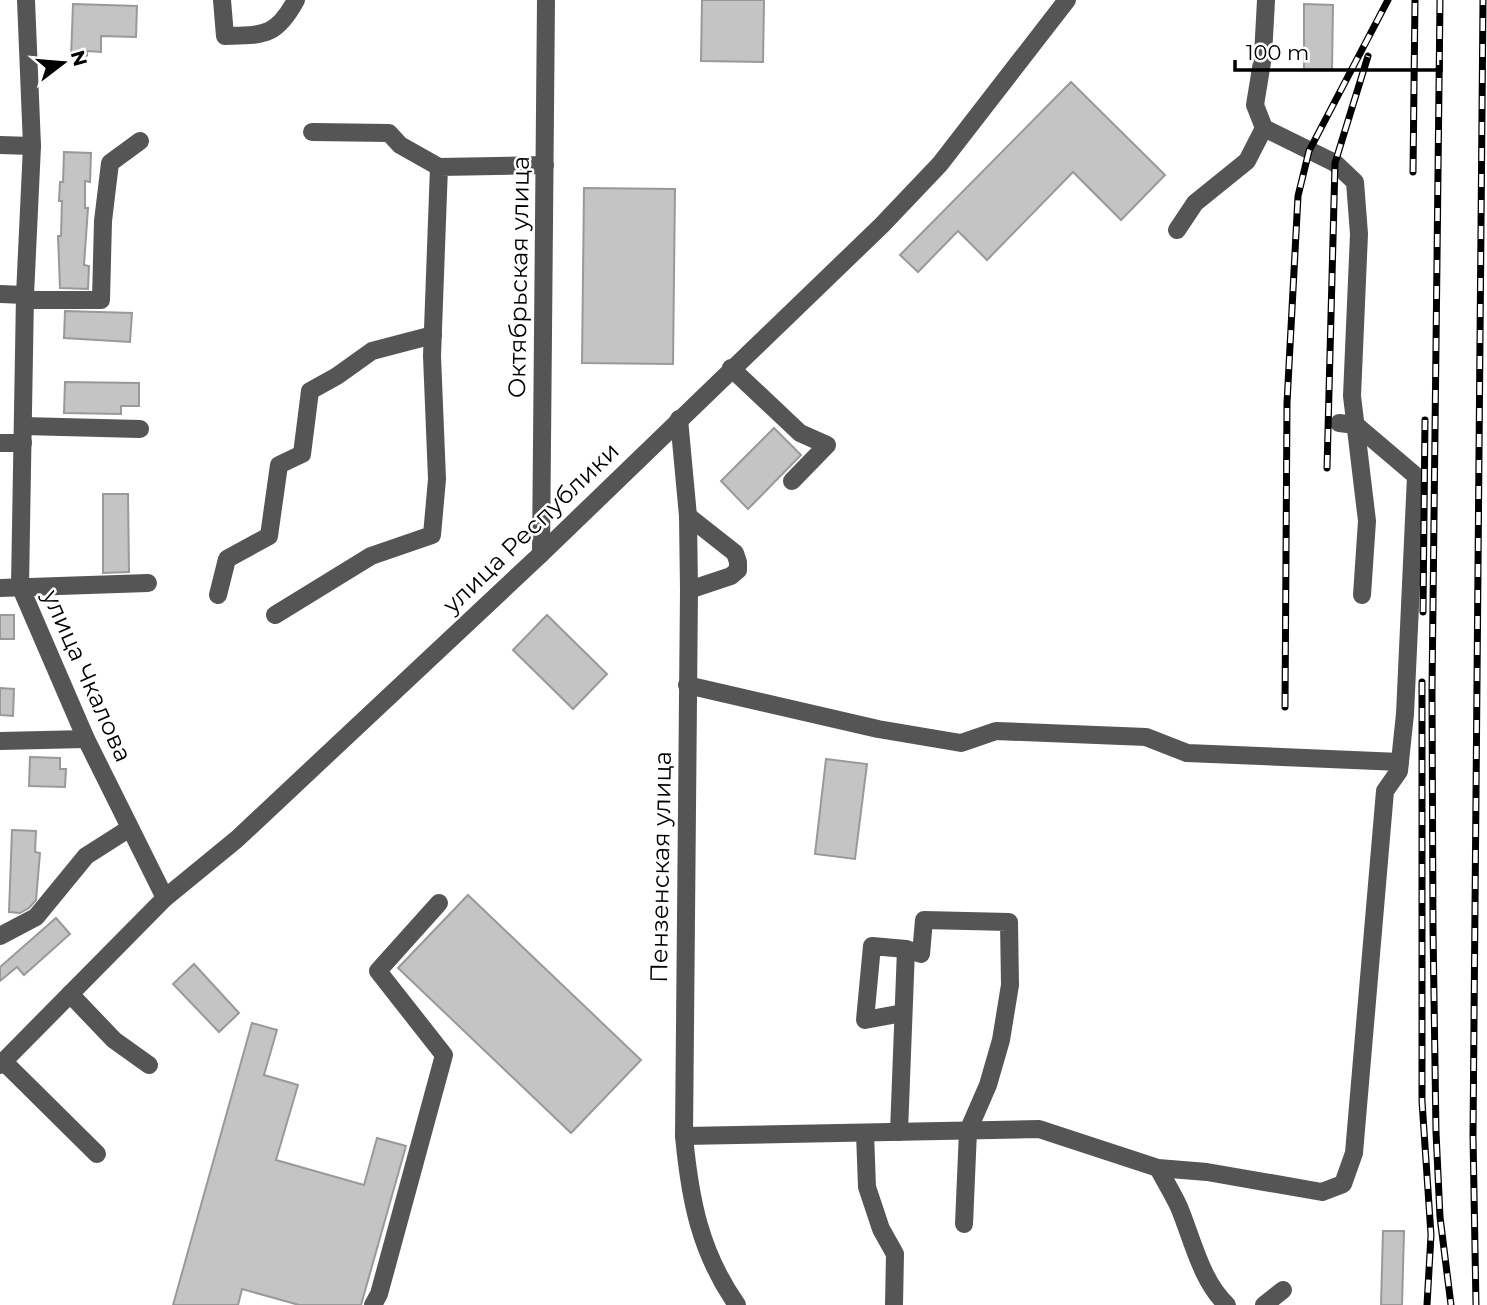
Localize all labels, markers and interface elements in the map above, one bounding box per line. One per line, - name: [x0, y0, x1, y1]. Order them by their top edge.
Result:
- north arrow: [28, 28, 98, 98]
- scale bar: [1235, 28, 1442, 72]
- text: 100 m: [1246, 40, 1309, 65]
- text: N: [66, 48, 92, 69]
- street label: Октябрьская улица: [502, 156, 535, 398]
- street label: улица Республики: [436, 436, 625, 620]
- street label: улица Чкалова: [36, 584, 138, 766]
- street label: Пензенская улица: [644, 751, 677, 983]

